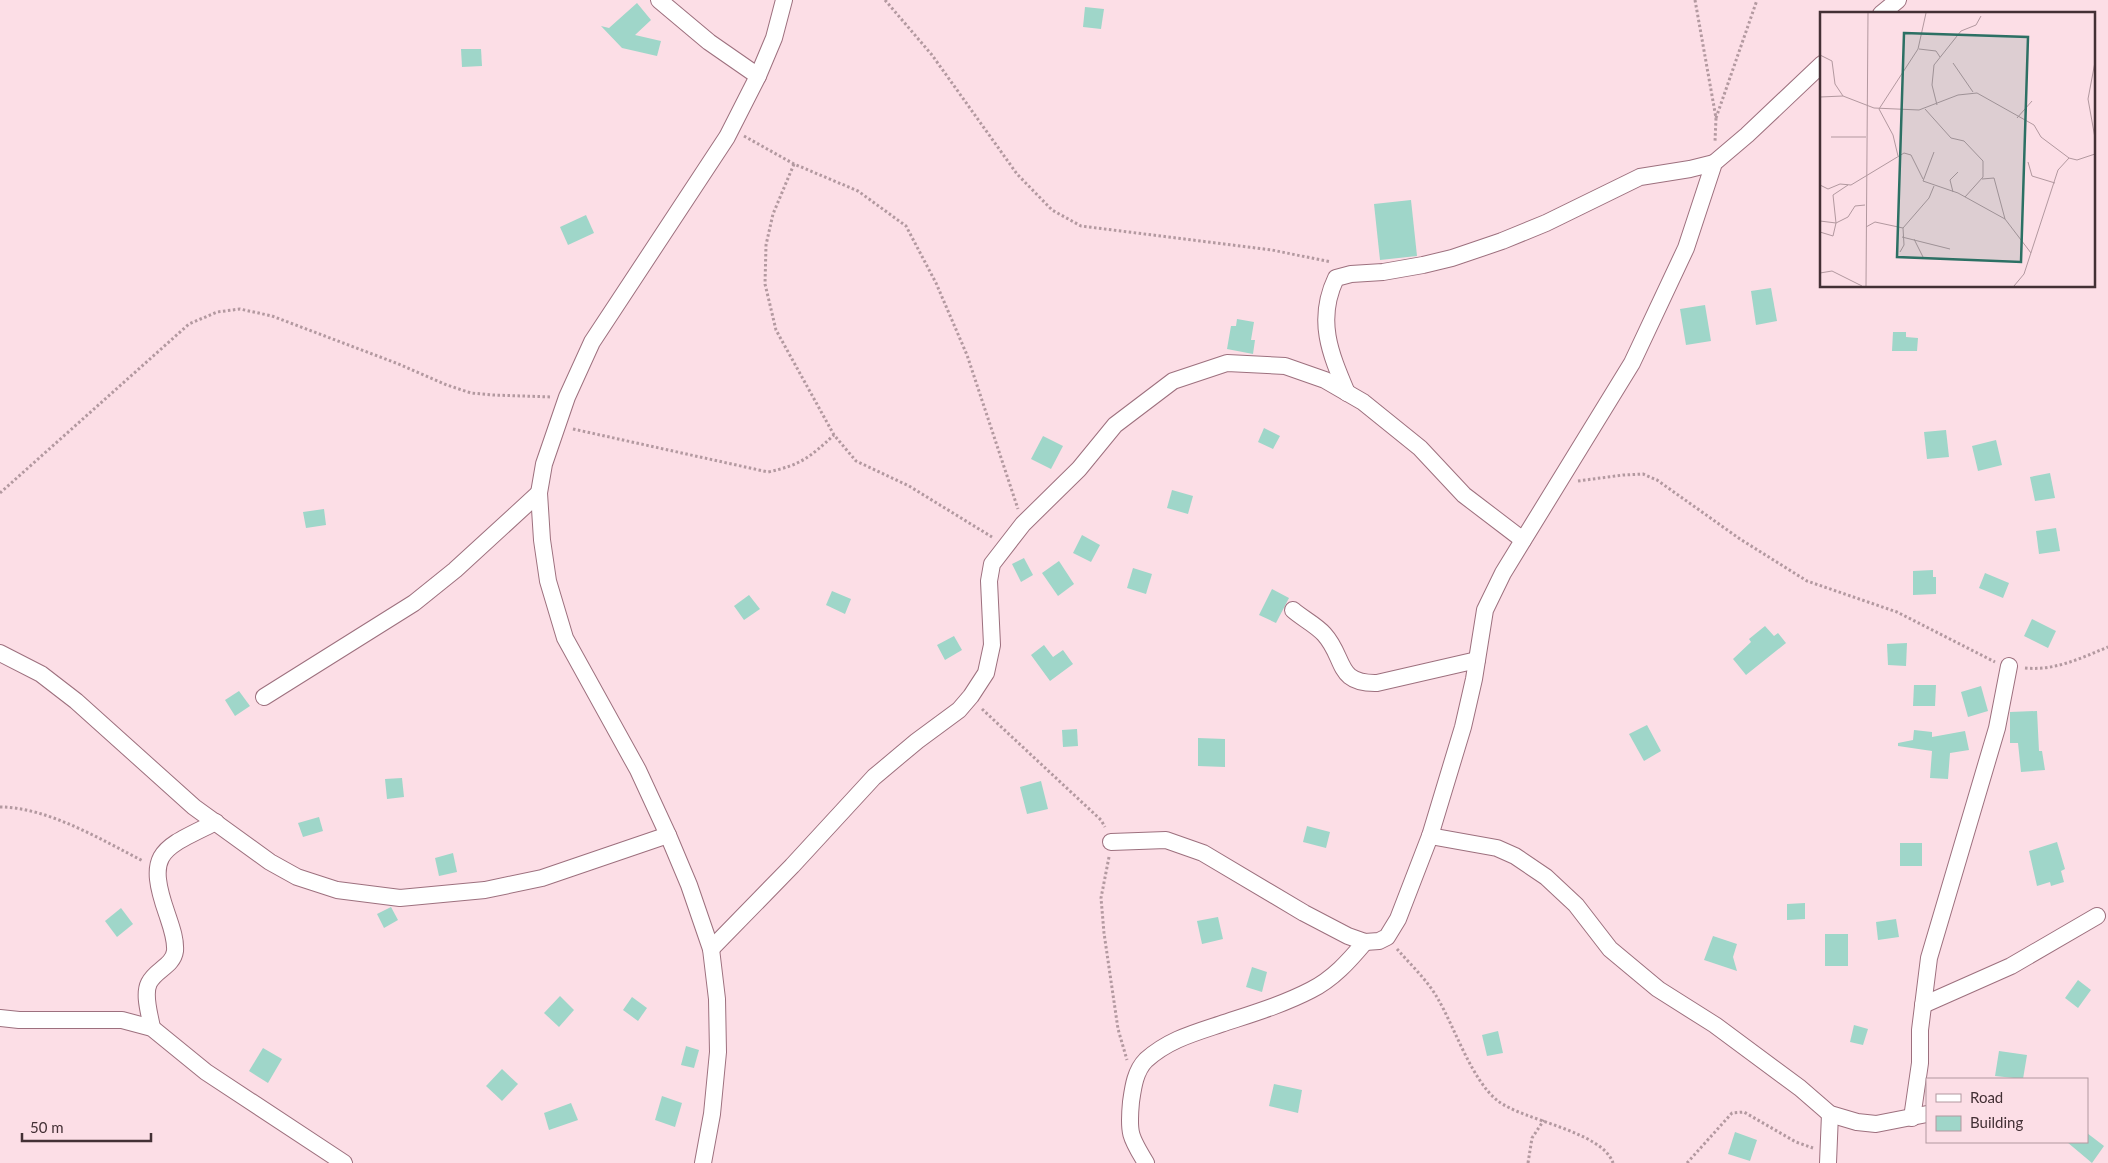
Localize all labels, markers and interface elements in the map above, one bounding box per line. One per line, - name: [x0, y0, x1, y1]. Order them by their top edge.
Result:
- inset map: [1820, 12, 2096, 288]
- legend: [1926, 1078, 2088, 1143]
- text: Road: [1970, 1088, 2003, 1106]
- scale bar: [22, 1110, 151, 1142]
- text: Building: [1970, 1113, 2023, 1131]
- text: 50 m: [30, 1118, 64, 1136]

